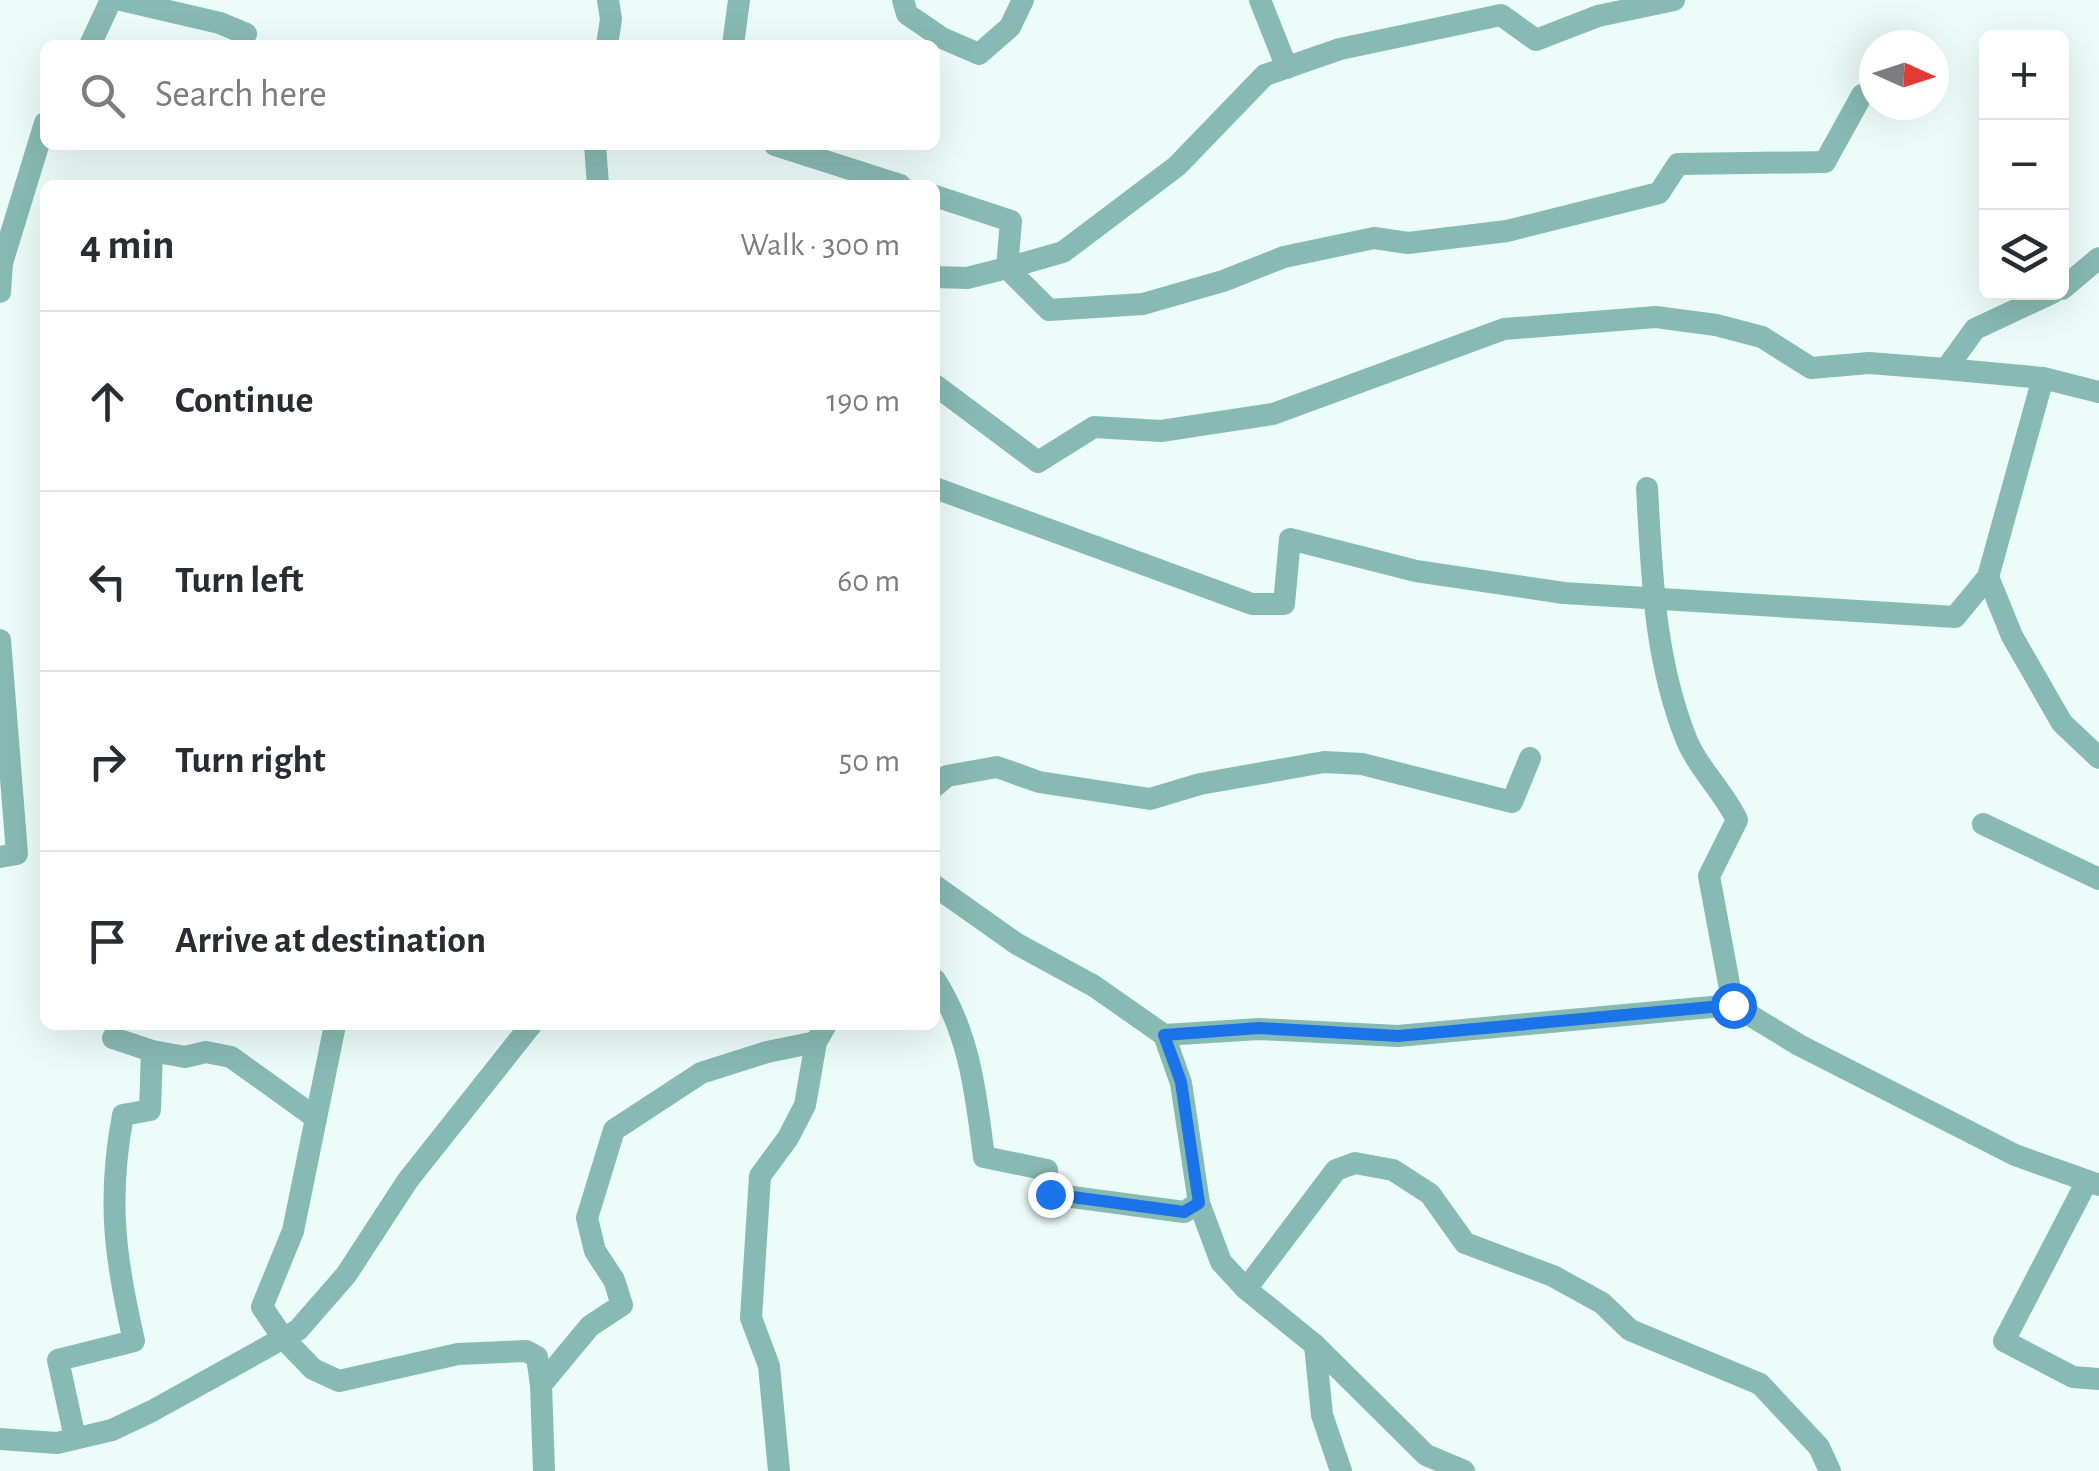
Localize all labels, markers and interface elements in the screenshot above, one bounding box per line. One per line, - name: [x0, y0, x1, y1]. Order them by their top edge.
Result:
- north arrow: [1859, 30, 1949, 120]
- map controls: [1979, 30, 2069, 300]
- button: +: [1979, 30, 2069, 120]
- search box: [40, 40, 940, 150]
- icon: search: [75, 68, 130, 123]
- text: Search here: [155, 76, 327, 114]
- button: −: [1979, 120, 2069, 210]
- button: layers: [1979, 210, 2069, 300]
- text: 4 min: [80, 224, 175, 266]
- text: Walk · 300 m: [740, 229, 900, 261]
- icon: ahead: [80, 374, 135, 429]
- text: Continue: [175, 382, 313, 420]
- text: 190 m: [826, 385, 900, 417]
- icon: left: [80, 554, 135, 609]
- text: Turn left: [175, 562, 303, 600]
- text: 60 m: [837, 565, 900, 597]
- icon: right: [80, 734, 135, 789]
- text: Turn right: [175, 742, 325, 780]
- text: 50 m: [839, 745, 900, 777]
- icon: arrive: [80, 914, 135, 969]
- text: Arrive at destination: [175, 922, 486, 960]
- route start: [1711, 983, 1757, 1029]
- route end: [1028, 1172, 1074, 1218]

